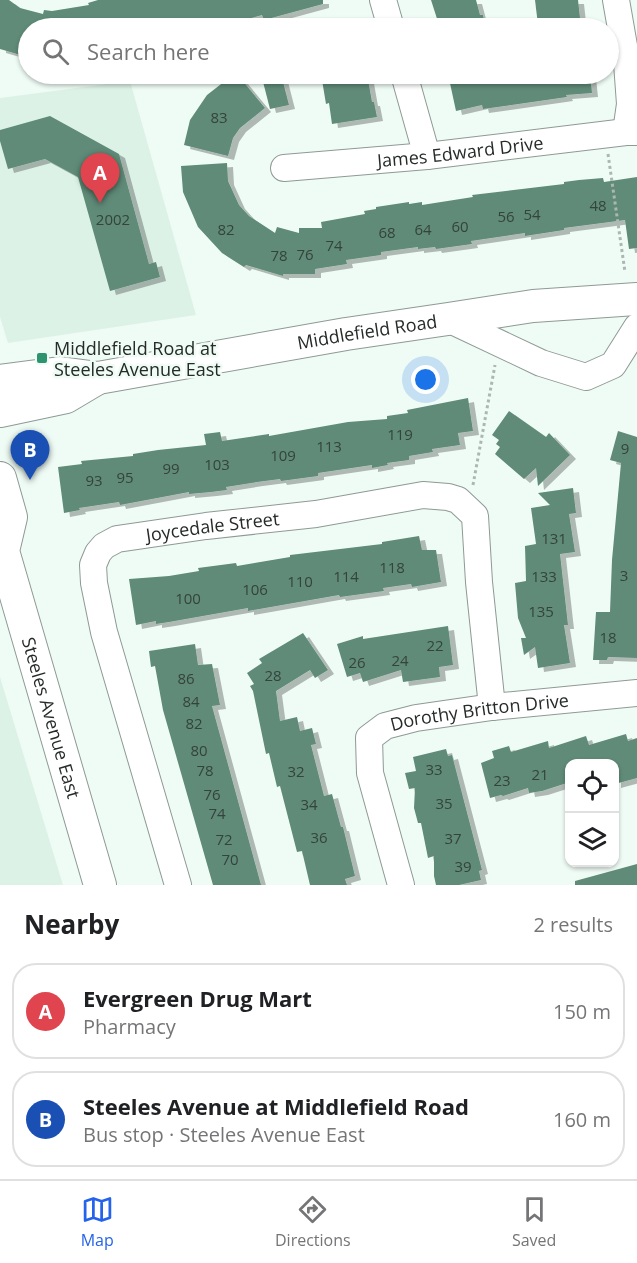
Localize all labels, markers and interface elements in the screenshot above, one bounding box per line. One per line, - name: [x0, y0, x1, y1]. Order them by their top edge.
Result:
- search box: [18, 18, 619, 84]
- icon: search: [39, 35, 72, 68]
- text: Search here: [87, 36, 210, 66]
- house number: 83: [210, 107, 228, 127]
- street label: James Edward Drive: [374, 130, 545, 172]
- pin: A: [80, 154, 120, 203]
- house number: 48: [589, 195, 607, 215]
- house number: 54: [523, 204, 541, 224]
- house number: 56: [497, 206, 515, 226]
- house number: 2002: [96, 209, 130, 229]
- house number: 60: [451, 216, 469, 236]
- house number: 82: [217, 219, 235, 239]
- house number: 64: [414, 219, 432, 239]
- house number: 68: [378, 222, 396, 242]
- house number: 74: [325, 235, 343, 255]
- house number: 76: [296, 244, 314, 264]
- house number: 78: [270, 245, 288, 265]
- street label: Middlefield Road: [295, 309, 439, 354]
- place label: Middlefield Road at Steeles Avenue East: [54, 336, 221, 381]
- marker: Middlefield Road at Steeles Avenue East: [35, 351, 49, 365]
- your location: [411, 365, 440, 394]
- house number: 119: [387, 424, 413, 444]
- pin: B: [10, 430, 50, 480]
- house number: 113: [316, 436, 342, 456]
- house number: 9: [621, 438, 629, 458]
- house number: 109: [270, 445, 296, 465]
- house number: 103: [204, 454, 230, 474]
- house number: 99: [162, 458, 180, 478]
- house number: 95: [116, 467, 134, 487]
- house number: 93: [85, 470, 103, 490]
- street label: Joycedale Street: [142, 506, 280, 547]
- house number: 131: [541, 528, 567, 548]
- house number: 118: [379, 557, 405, 577]
- house number: 3: [620, 565, 628, 585]
- house number: 114: [333, 566, 359, 586]
- house number: 133: [531, 566, 557, 586]
- house number: 110: [287, 571, 313, 591]
- house number: 106: [242, 579, 268, 599]
- house number: 100: [175, 588, 201, 608]
- house number: 135: [528, 601, 554, 621]
- house number: 18: [599, 627, 617, 647]
- street label: Steeles Avenue East: [17, 634, 86, 801]
- house number: 22: [426, 635, 444, 655]
- house number: 24: [391, 650, 409, 670]
- house number: 26: [348, 652, 366, 672]
- house number: 28: [264, 665, 282, 685]
- house number: 86: [177, 668, 195, 688]
- street label: Dorothy Britton Drive: [387, 688, 570, 736]
- house number: 84: [182, 691, 200, 711]
- house number: 82: [185, 713, 203, 733]
- house number: 80: [190, 740, 208, 760]
- house number: 33: [425, 759, 443, 779]
- map controls: [565, 759, 619, 867]
- button: locate: [565, 759, 619, 813]
- house number: 78: [196, 760, 214, 780]
- house number: 32: [287, 761, 305, 781]
- house number: 21: [531, 764, 549, 784]
- house number: 23: [493, 770, 511, 790]
- house number: 76: [203, 784, 221, 804]
- house number: 35: [435, 793, 453, 813]
- house number: 34: [300, 794, 318, 814]
- house number: 74: [208, 803, 226, 823]
- button: layers: [565, 813, 619, 867]
- house number: 36: [310, 827, 328, 847]
- house number: 37: [444, 828, 462, 848]
- house number: 72: [215, 829, 233, 849]
- house number: 70: [221, 849, 239, 869]
- house number: 39: [454, 856, 472, 876]
- text: Nearby: [24, 906, 119, 942]
- text: 2 results: [533, 911, 613, 938]
- text: Evergreen Drug Mart: [83, 983, 312, 1013]
- text: A: [39, 998, 52, 1025]
- text: 150 m: [553, 998, 611, 1025]
- text: Pharmacy: [83, 1013, 176, 1040]
- text: Steeles Avenue at Middlefield Road: [83, 1091, 469, 1121]
- text: B: [39, 1106, 52, 1133]
- text: 160 m: [553, 1106, 611, 1133]
- text: Bus stop · Steeles Avenue East: [83, 1121, 365, 1148]
- tab: Map: [81, 1193, 114, 1251]
- tab: Directions: [275, 1193, 351, 1251]
- tab: Saved: [512, 1193, 556, 1251]

